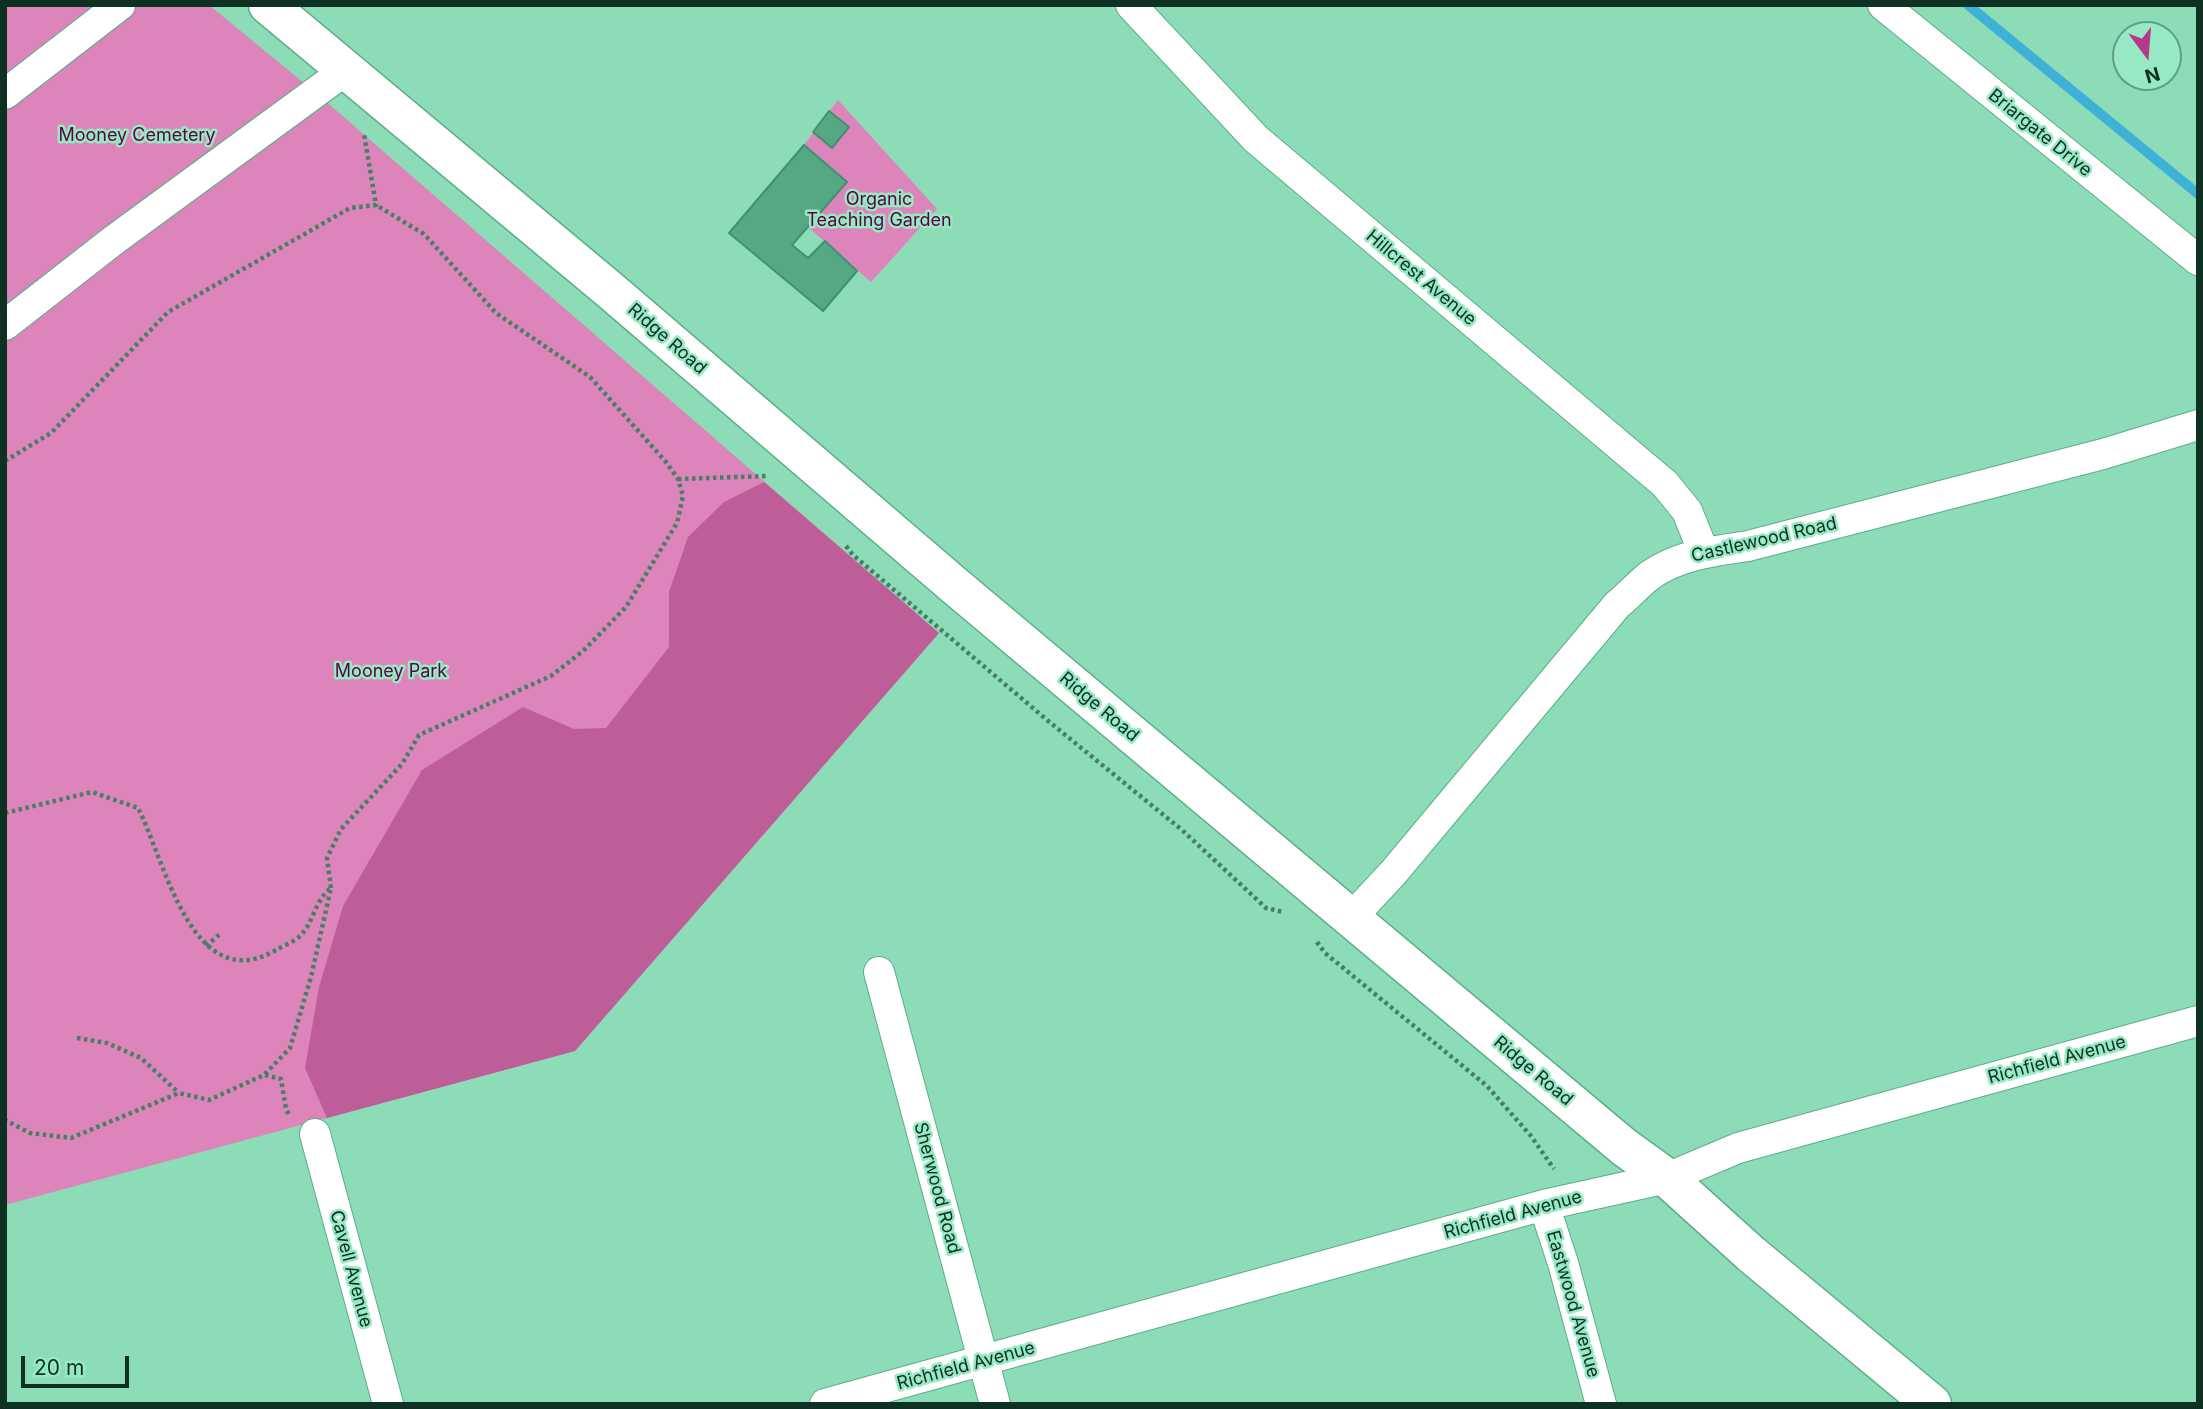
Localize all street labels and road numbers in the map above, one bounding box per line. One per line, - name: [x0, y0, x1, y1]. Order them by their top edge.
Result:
- street label: Briargate Drive: [1984, 85, 2096, 181]
- street label: Hillcrest Avenue: [1361, 226, 1481, 330]
- street label: Ridge Road: [623, 299, 711, 379]
- street label: Castlewood Road: [1689, 513, 1839, 567]
- street label: Ridge Road: [1055, 668, 1143, 746]
- street label: Richfield Avenue: [1986, 1031, 2128, 1089]
- street label: Ridge Road: [1489, 1032, 1577, 1110]
- street label: Sherwood Road: [909, 1120, 965, 1256]
- street label: Richfield Avenue: [1442, 1186, 1584, 1244]
- street label: Cavell Avenue: [325, 1208, 377, 1330]
- street label: Eastwood Avenue: [1542, 1228, 1604, 1380]
- street label: Richfield Avenue: [895, 1337, 1037, 1395]

